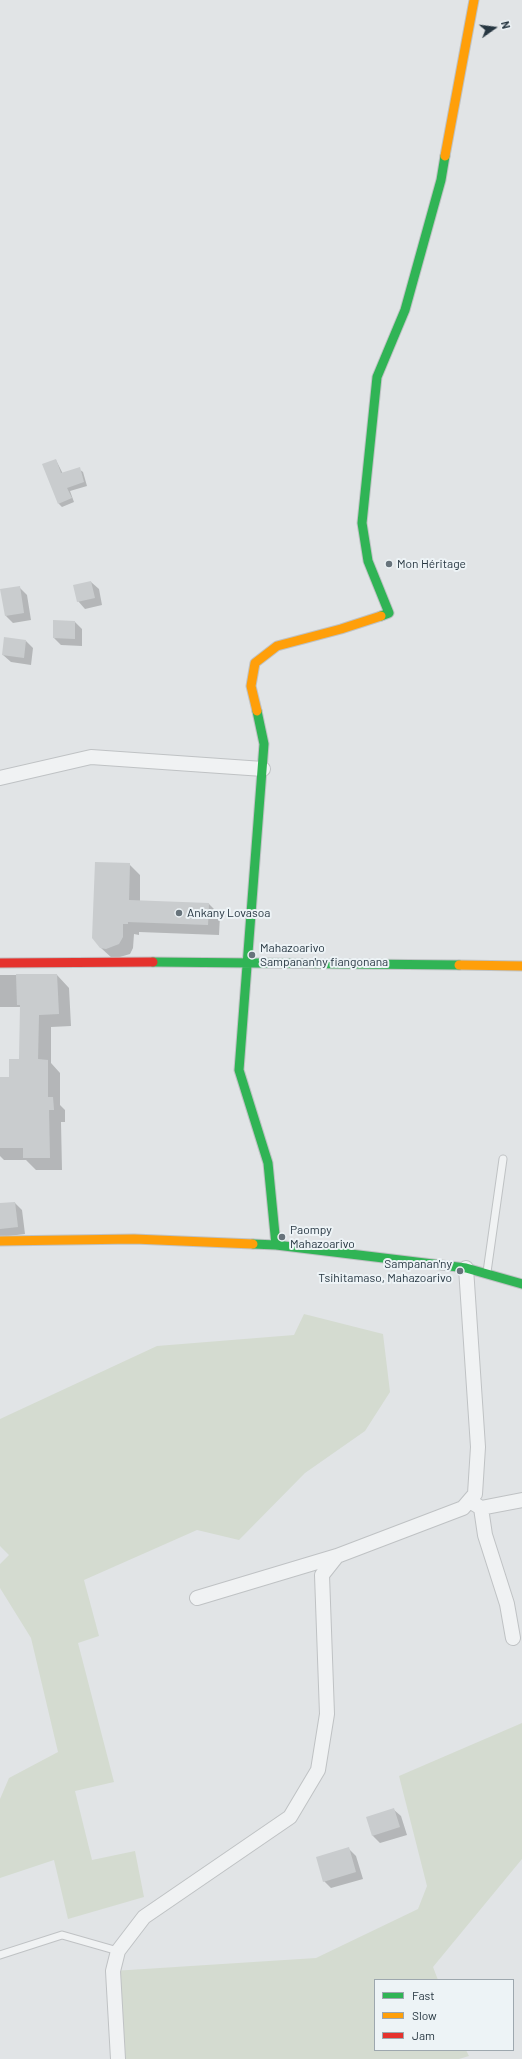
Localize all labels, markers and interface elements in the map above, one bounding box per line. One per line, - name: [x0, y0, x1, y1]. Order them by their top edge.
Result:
- north arrow: [474, 8, 514, 48]
- text: N: [499, 20, 513, 30]
- place label: Mon Héritage: [397, 557, 466, 571]
- marker: Mon Héritage: [384, 559, 394, 569]
- place label: Ankany Lovasoa: [187, 906, 270, 920]
- marker: Ankany Lovasoa: [174, 908, 184, 918]
- place label: Mahazoarivo Sampanan'ny fiangonana: [260, 941, 388, 969]
- marker: Mahazoarivo Sampanan'ny fiangonana: [247, 950, 257, 960]
- place label: Paompy Mahazoarivo: [290, 1223, 355, 1251]
- marker: Paompy Mahazoarivo: [277, 1232, 287, 1242]
- place label: Sampanan'ny Tsihitamaso, Mahazoarivo: [318, 1257, 452, 1285]
- marker: Sampanan'ny Tsihitamaso, Mahazoarivo: [455, 1266, 465, 1276]
- legend: [374, 1979, 514, 2051]
- text: Fast: [412, 1988, 435, 2002]
- text: Slow: [412, 2008, 437, 2022]
- text: Jam: [412, 2028, 435, 2042]

